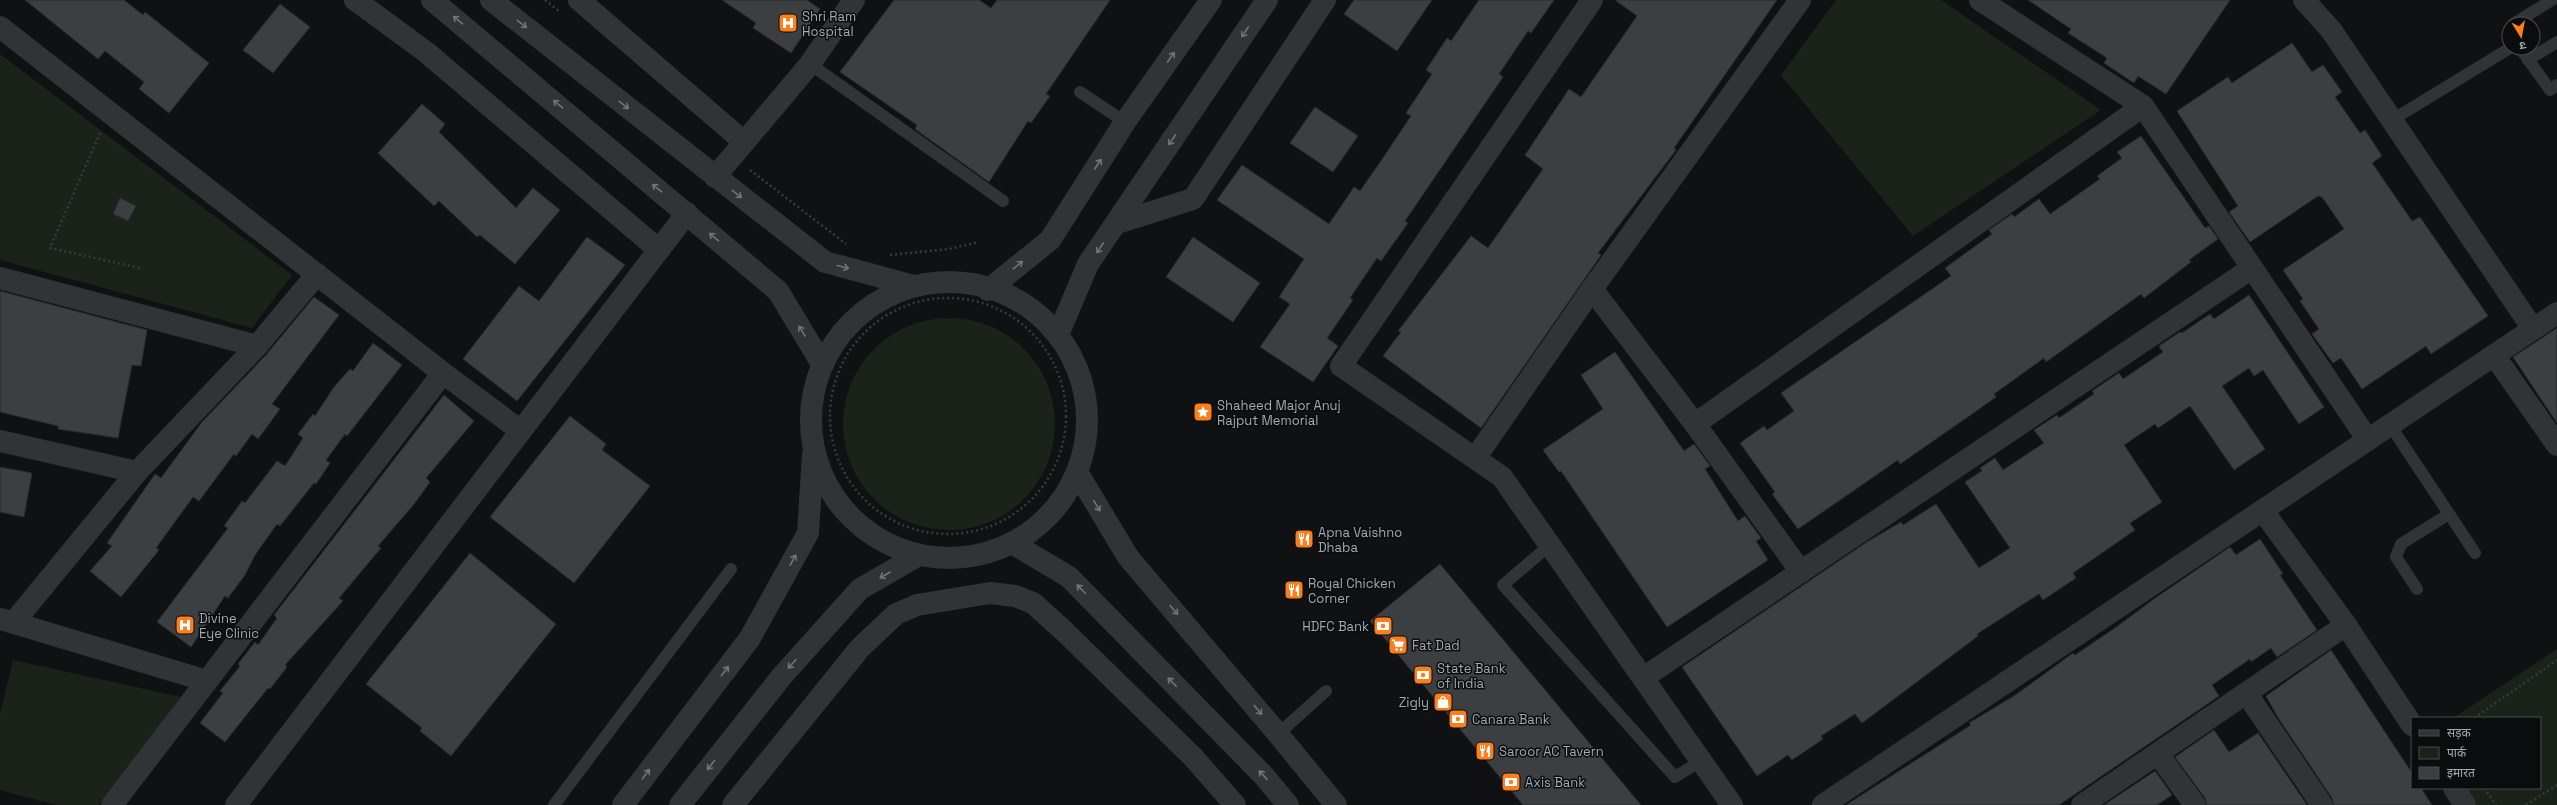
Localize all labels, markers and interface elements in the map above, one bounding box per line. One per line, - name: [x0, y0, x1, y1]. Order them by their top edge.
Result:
- place label: Shri Ram Hospital: [802, 8, 856, 40]
- hospital icon: Shri Ram Hospital: [777, 12, 799, 34]
- one-way arrow: [453, 16, 464, 25]
- north arrow: [2501, 16, 2541, 56]
- one-way arrow: [516, 20, 527, 29]
- one-way arrow: [1241, 27, 1249, 38]
- text: उ: [2518, 38, 2527, 53]
- one-way arrow: [1167, 51, 1175, 62]
- one-way arrow: [552, 100, 563, 109]
- one-way arrow: [618, 101, 629, 109]
- one-way arrow: [1168, 134, 1176, 145]
- one-way arrow: [1094, 159, 1102, 170]
- one-way arrow: [652, 184, 662, 193]
- one-way arrow: [731, 190, 742, 198]
- one-way arrow: [709, 232, 720, 241]
- one-way arrow: [1095, 242, 1103, 254]
- one-way arrow: [1013, 261, 1024, 269]
- one-way arrow: [837, 264, 850, 271]
- one-way arrow: [797, 325, 805, 337]
- place label: Shaheed Major Anuj Rajput Memorial: [1217, 397, 1341, 429]
- place icon: Shaheed Major Anuj Rajput Memorial: [1192, 401, 1214, 423]
- one-way arrow: [1094, 500, 1102, 512]
- place label: Apna Vaishno Dhaba: [1318, 524, 1402, 556]
- restaurant icon: Apna Vaishno Dhaba: [1293, 528, 1315, 550]
- one-way arrow: [789, 554, 797, 566]
- one-way arrow: [879, 571, 891, 579]
- place label: Royal Chicken Corner: [1308, 575, 1396, 607]
- restaurant icon: Royal Chicken Corner: [1283, 579, 1305, 601]
- one-way arrow: [1076, 584, 1086, 594]
- one-way arrow: [1169, 605, 1178, 616]
- place label: Divine Eye Clinic: [199, 610, 259, 642]
- hospital icon: Divine Eye Clinic: [174, 614, 196, 636]
- bank icon: HDFC Bank: [1372, 615, 1394, 637]
- place label: HDFC Bank: [1302, 618, 1369, 635]
- supermarket icon: Fat Dad: [1387, 634, 1409, 656]
- place label: Fat Dad: [1412, 637, 1460, 654]
- one-way arrow: [788, 659, 797, 669]
- place label: State Bank of India: [1437, 660, 1506, 692]
- bank icon: State Bank of India: [1412, 664, 1434, 686]
- one-way arrow: [721, 665, 729, 676]
- one-way arrow: [1167, 677, 1177, 687]
- shop icon: Zigly: [1432, 691, 1454, 713]
- place label: Zigly: [1399, 694, 1429, 711]
- one-way arrow: [1254, 704, 1263, 715]
- bank icon: Canara Bank: [1447, 708, 1469, 730]
- place label: Canara Bank: [1472, 711, 1550, 728]
- legend: [2411, 717, 2541, 789]
- text: सड़क: [2447, 725, 2472, 741]
- restaurant icon: Saroor AC Tavern: [1474, 740, 1496, 762]
- place label: Saroor AC Tavern: [1499, 743, 1604, 760]
- text: पार्क: [2447, 745, 2467, 761]
- one-way arrow: [707, 760, 715, 771]
- text: इमारत: [2447, 765, 2476, 781]
- one-way arrow: [642, 769, 650, 780]
- one-way arrow: [1258, 770, 1267, 780]
- bank icon: Axis Bank: [1500, 771, 1522, 793]
- place label: Axis Bank: [1525, 774, 1585, 791]

